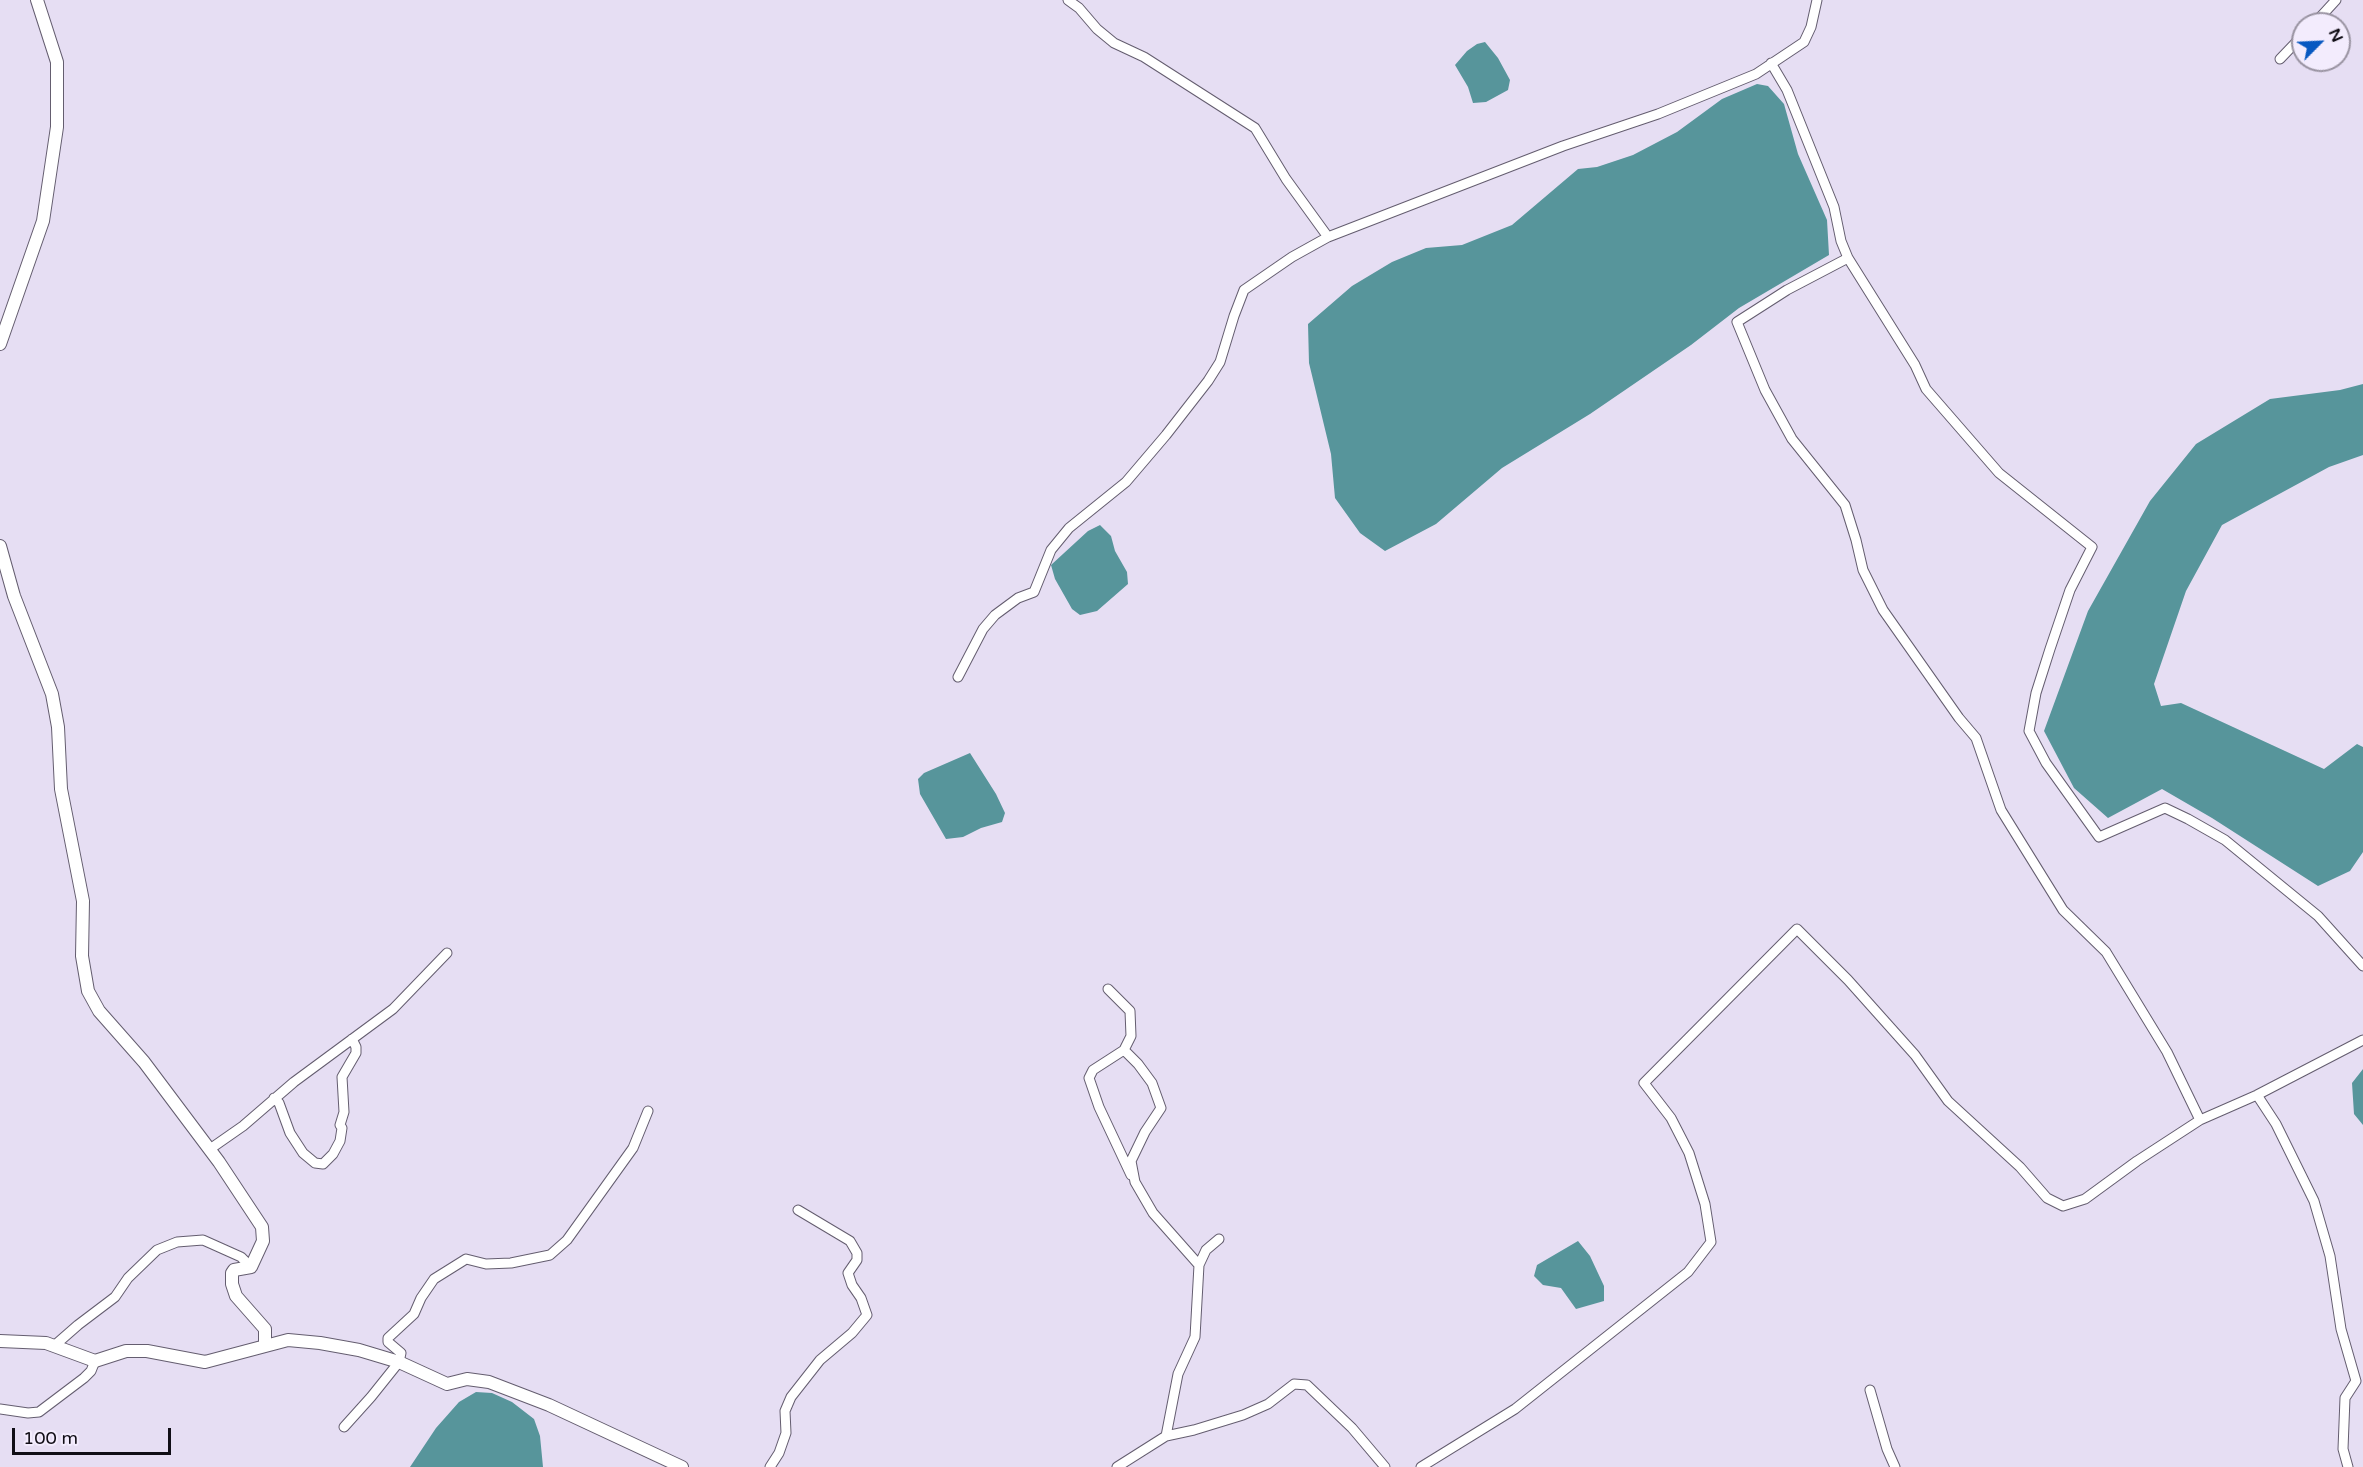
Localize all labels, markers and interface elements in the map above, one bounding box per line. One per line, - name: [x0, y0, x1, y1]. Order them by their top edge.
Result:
- north arrow: [2291, 12, 2351, 72]
- text: N: [2324, 26, 2347, 45]
- scale bar: [15, 1416, 174, 1454]
- text: 100 m: [23, 1427, 78, 1449]

